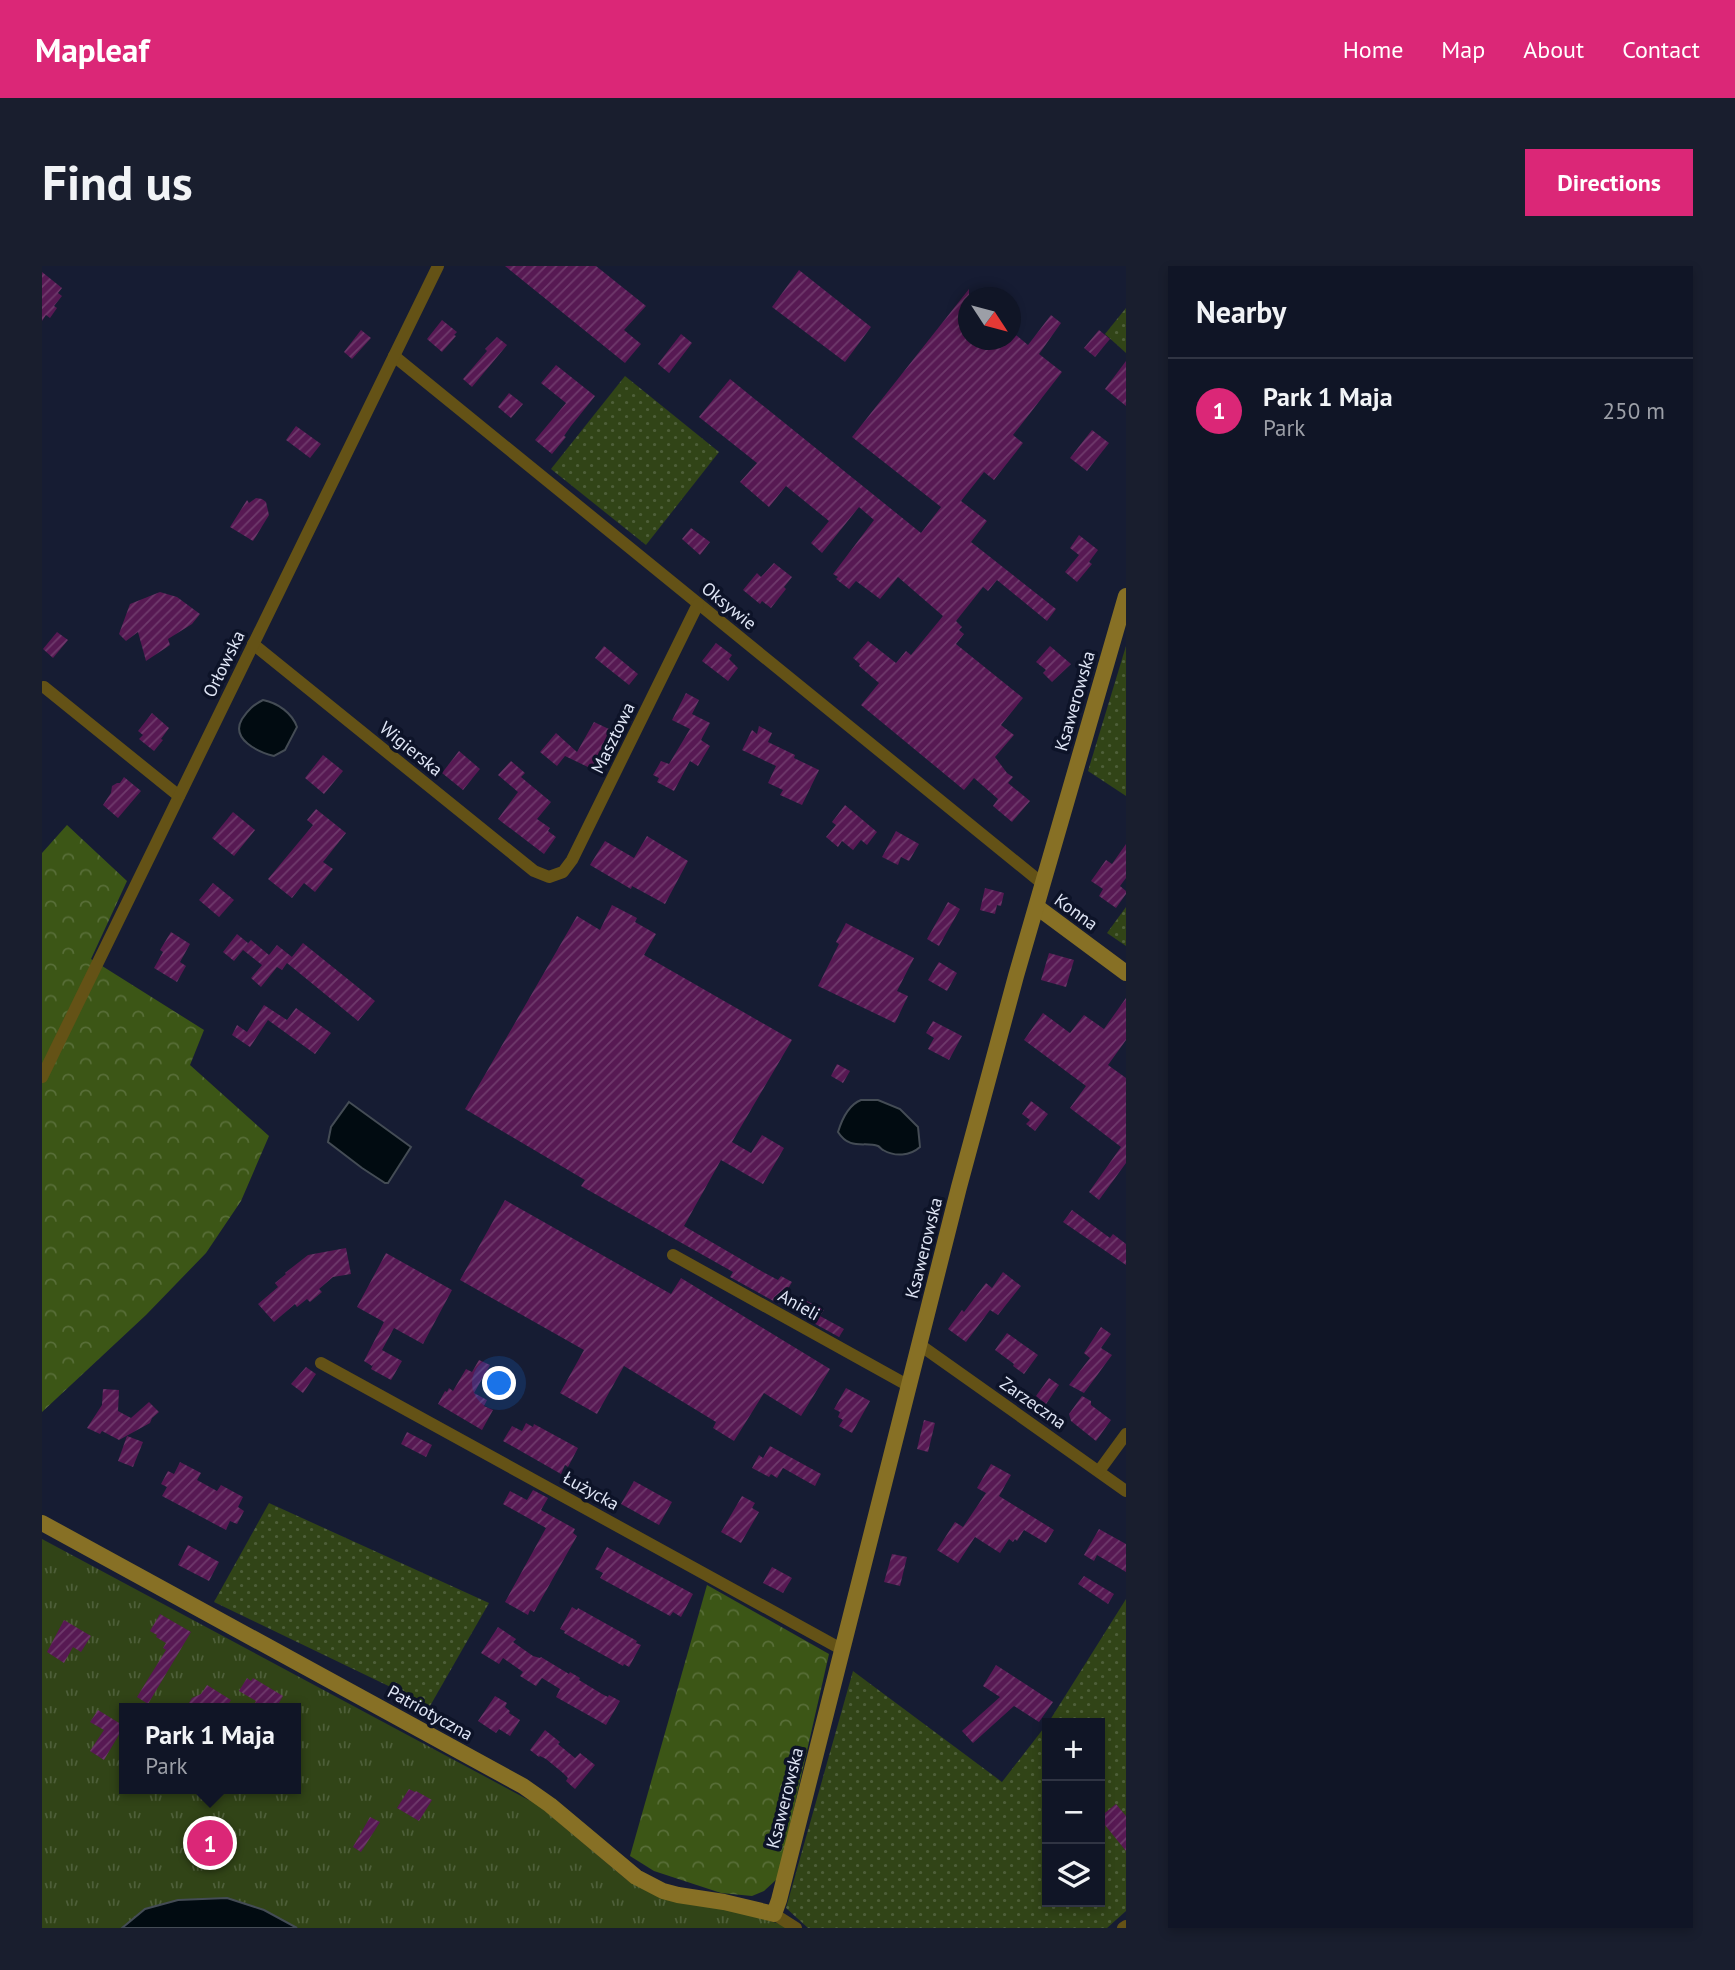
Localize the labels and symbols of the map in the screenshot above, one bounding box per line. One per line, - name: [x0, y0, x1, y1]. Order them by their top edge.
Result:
- north arrow: [958, 287, 1021, 350]
- street label: Oksywie: [697, 576, 762, 635]
- street label: Orłowska: [198, 627, 250, 701]
- street label: Ksawerowska: [1049, 648, 1100, 754]
- street label: Masztowa: [585, 698, 640, 777]
- street label: Wigierska: [375, 716, 448, 781]
- street label: Konna: [1050, 888, 1103, 935]
- street label: Ksawerowska: [900, 1195, 947, 1301]
- street label: Anieli: [774, 1284, 824, 1325]
- your location: [482, 1366, 516, 1400]
- street label: Zarzeczna: [996, 1371, 1071, 1434]
- street label: Łużycka: [559, 1466, 623, 1515]
- street label: Patriotyczna: [384, 1680, 477, 1745]
- street label: Ksawerowska: [761, 1745, 808, 1851]
- pin: 1: [187, 1817, 233, 1869]

